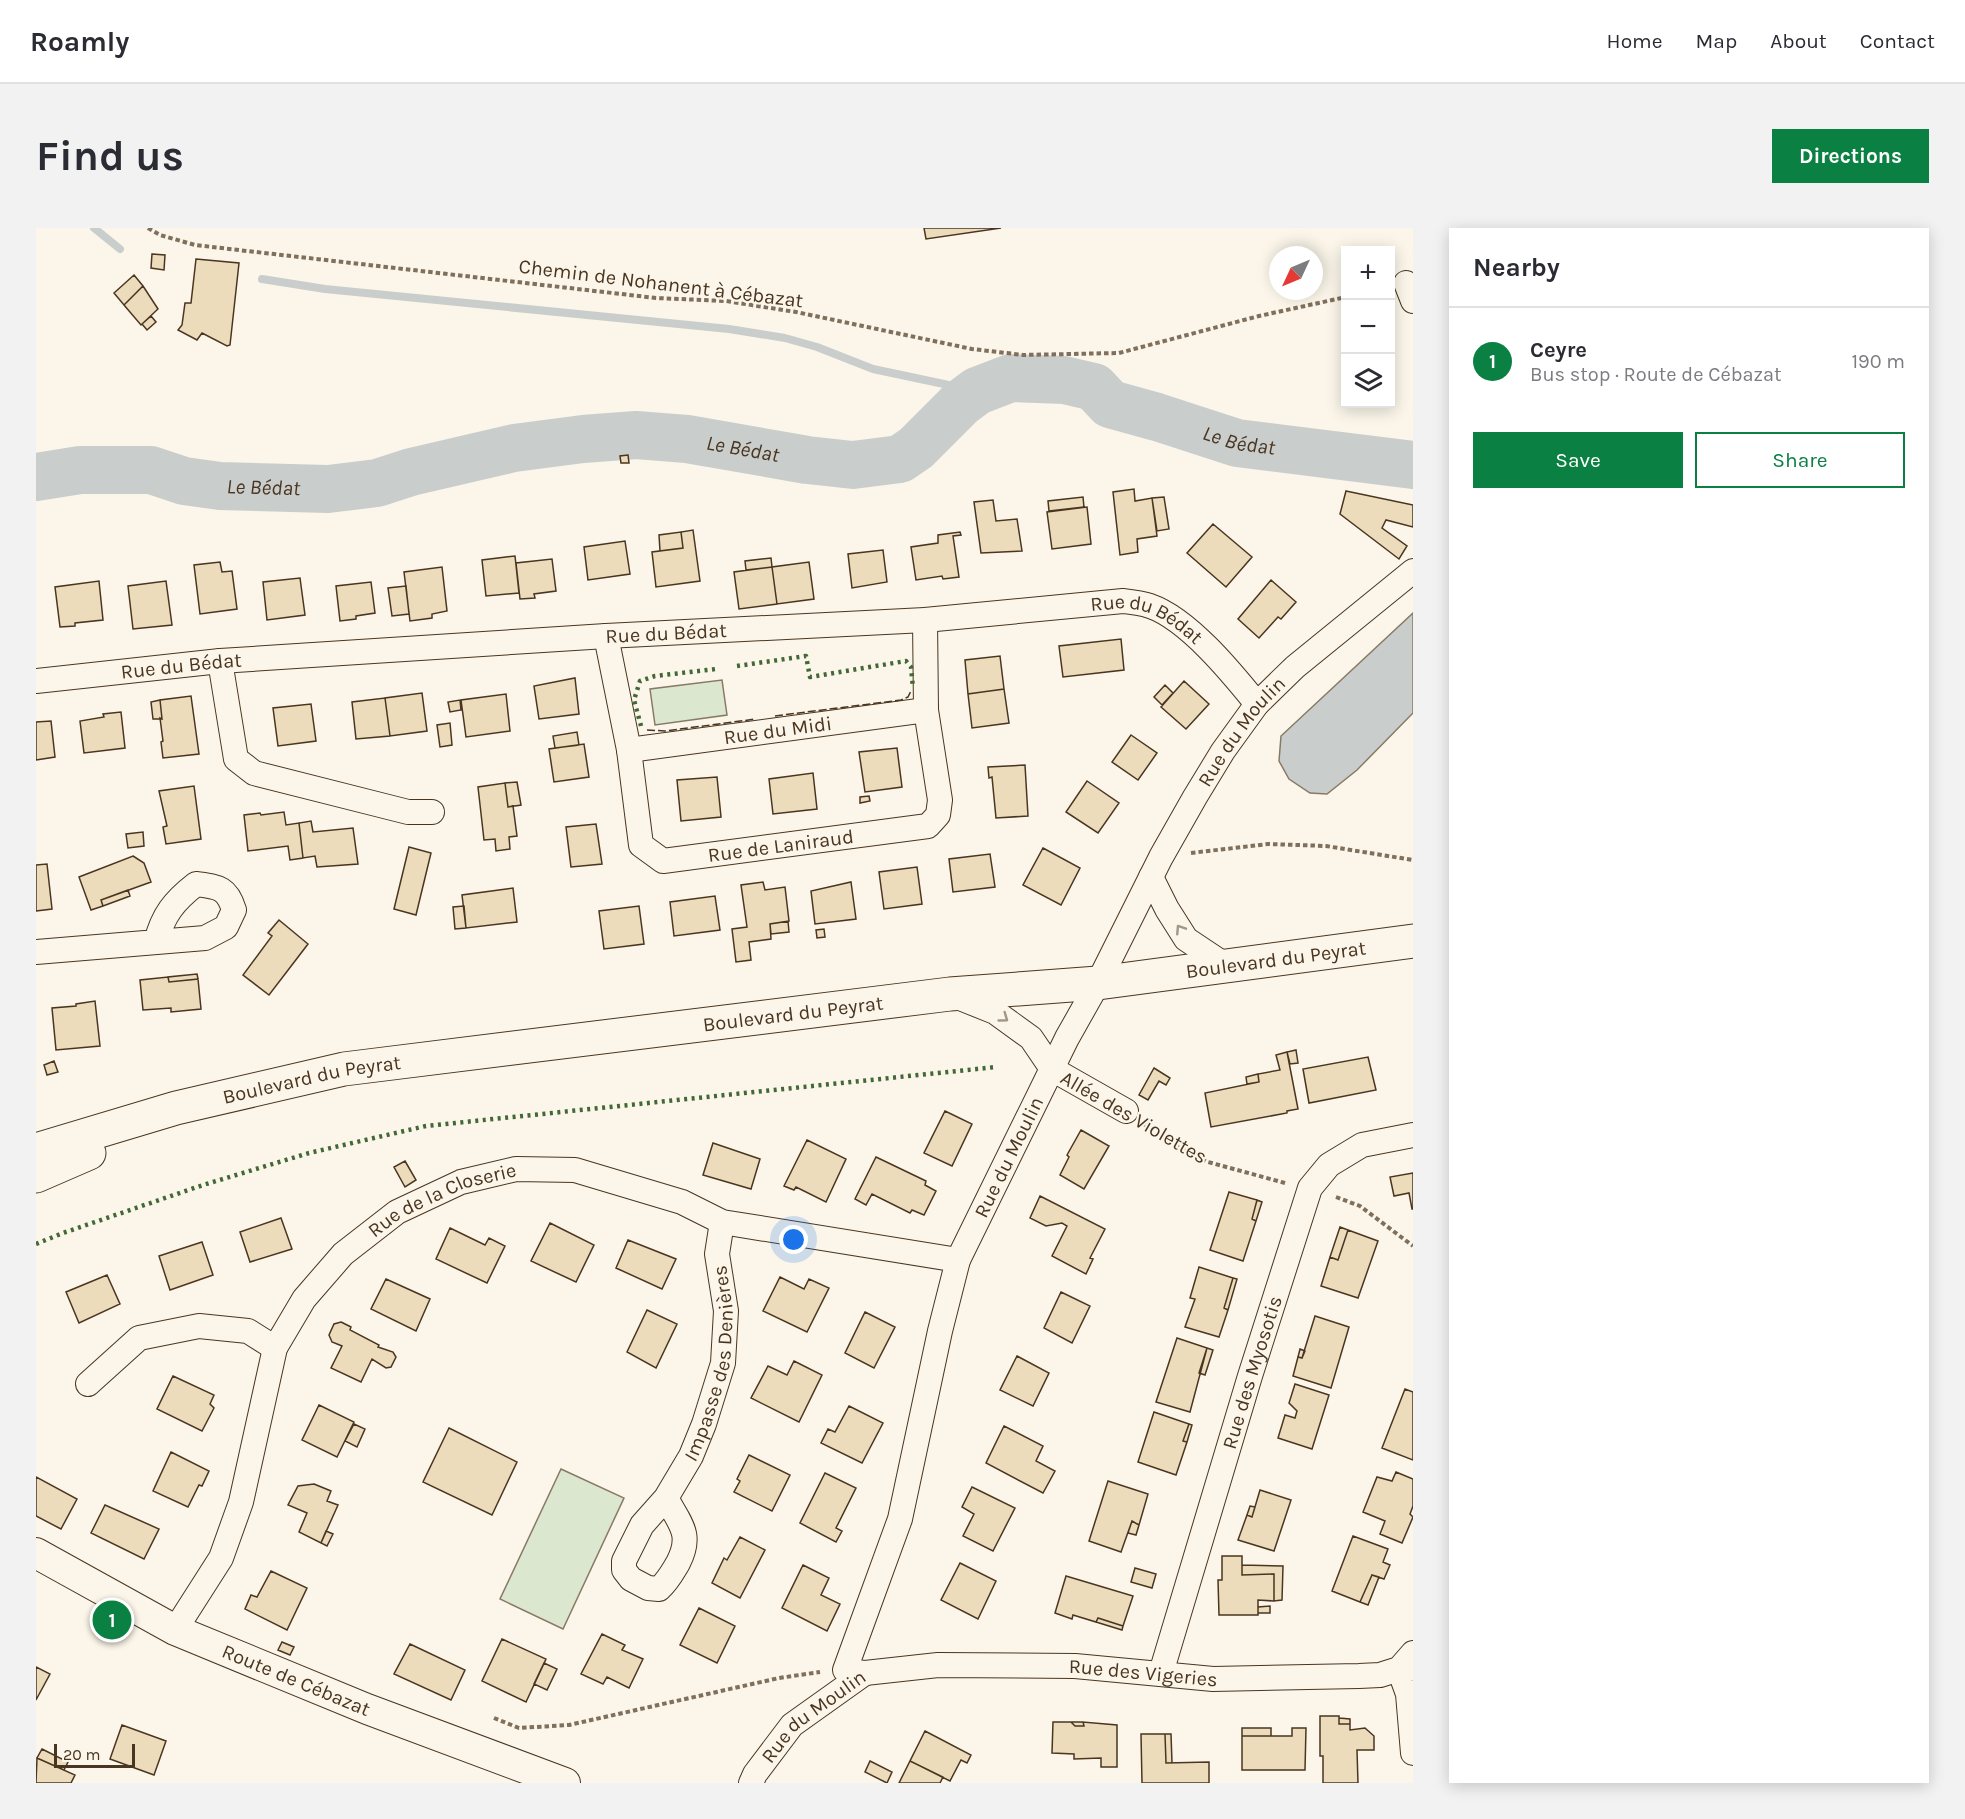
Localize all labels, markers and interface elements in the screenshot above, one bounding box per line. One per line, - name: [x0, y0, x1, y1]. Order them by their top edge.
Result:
- text: Roamly: [30, 25, 129, 58]
- text: Home: [1607, 29, 1663, 53]
- text: Map: [1696, 29, 1737, 53]
- text: About: [1770, 29, 1827, 53]
- text: Contact: [1860, 29, 1935, 53]
- button: Directions: [1772, 129, 1929, 183]
- text: Find us: [36, 131, 184, 181]
- north arrow: [1269, 246, 1323, 300]
- map controls: [1341, 246, 1395, 408]
- button: +: [1341, 246, 1395, 300]
- text: Nearby: [1473, 252, 1560, 283]
- street label: Chemin de Nohanent à Cébazat: [517, 255, 805, 312]
- button: −: [1341, 300, 1395, 354]
- text: Ceyre: [1530, 337, 1587, 363]
- text: 1: [1489, 350, 1496, 373]
- text: 190 m: [1851, 350, 1905, 373]
- button: layers: [1341, 354, 1395, 408]
- text: Bus stop · Route de Cébazat: [1530, 363, 1782, 386]
- water label: Le Bédat: [1200, 421, 1277, 460]
- water label: Le Bédat: [704, 431, 782, 467]
- button: Save: [1473, 432, 1683, 488]
- button: Share: [1695, 432, 1905, 488]
- water label: Le Bédat: [226, 474, 301, 500]
- street label: Rue du Bédat: [1089, 590, 1208, 649]
- street label: Rue du Bédat: [605, 619, 728, 648]
- street label: Rue du Bédat: [120, 649, 243, 684]
- street label: Rue du Moulin: [1193, 672, 1290, 791]
- street label: Rue du Midi: [722, 712, 833, 749]
- street label: Rue de Laniraud: [706, 825, 855, 867]
- one-way arrow: [1176, 925, 1187, 936]
- street label: Boulevard du Peyrat: [1184, 936, 1368, 983]
- street label: Boulevard du Peyrat: [702, 991, 885, 1036]
- one-way arrow: [997, 1011, 1008, 1022]
- street label: Boulevard du Peyrat: [220, 1051, 403, 1109]
- street label: Allée des Violettes: [1056, 1066, 1211, 1169]
- street label: Rue du Moulin: [970, 1093, 1048, 1221]
- street label: Rue de la Closerie: [363, 1158, 518, 1242]
- your location: [779, 1225, 808, 1254]
- street label: Impasse des Denières: [679, 1264, 738, 1466]
- street label: Rue des Myosotis: [1218, 1293, 1287, 1452]
- pin: 1: [92, 1598, 132, 1642]
- street label: Route de Cébazat: [219, 1640, 374, 1721]
- street label: Rue des Vigeries: [1069, 1655, 1219, 1691]
- street label: Rue du Moulin: [757, 1665, 870, 1767]
- scale bar: [54, 1741, 135, 1768]
- text: 20 m: [63, 1745, 101, 1764]

